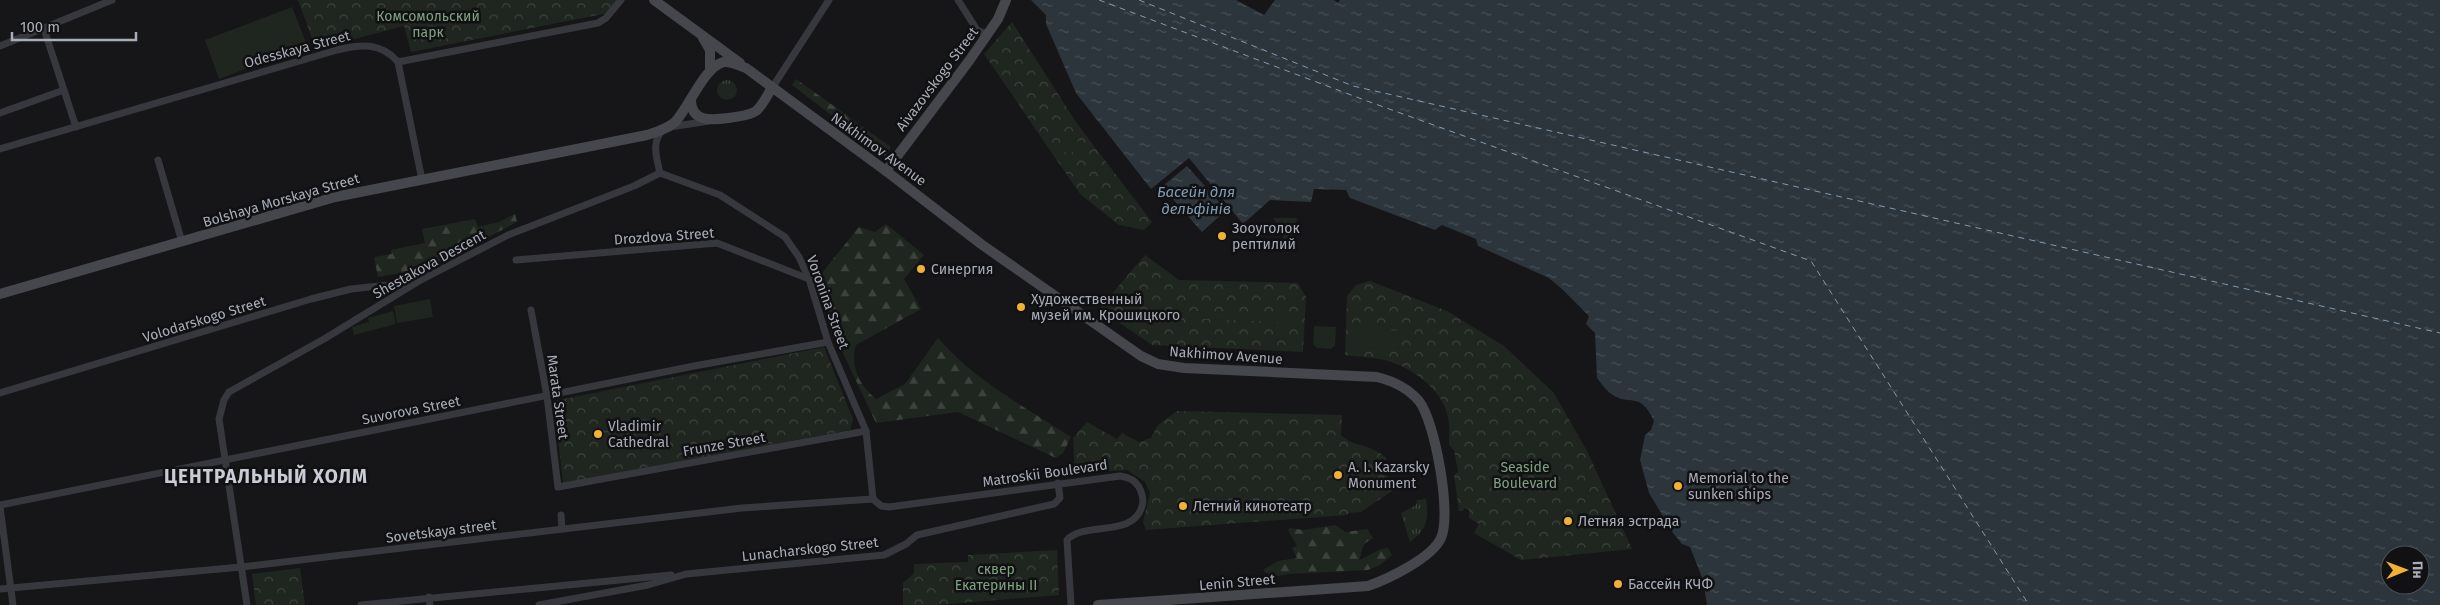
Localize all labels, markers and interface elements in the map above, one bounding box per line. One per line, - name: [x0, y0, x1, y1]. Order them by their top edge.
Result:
- park label: Комсомольский парк: [376, 8, 480, 41]
- scale bar: [12, 10, 136, 42]
- text: 100 m: [20, 18, 60, 36]
- street label: Aivazovskogo Street: [893, 23, 983, 135]
- street label: Odesskaya Street: [242, 27, 353, 72]
- street label: Nakhimov Avenue: [828, 109, 930, 190]
- street label: Bolshaya Morskaya Street: [201, 170, 362, 231]
- water label: Басейн для дельфiнiв: [1157, 183, 1235, 218]
- place label: Зооуголок рептилий: [1232, 220, 1300, 253]
- street label: Drozdova Street: [613, 224, 716, 248]
- street label: Shestakova Descent: [370, 226, 489, 302]
- marker: Зооуголок рептилий: [1216, 230, 1228, 242]
- street label: Voronina Street: [803, 253, 853, 352]
- place label: Синергия: [931, 261, 993, 278]
- marker: Синергия: [915, 263, 927, 275]
- place label: Художественный музей им. Крошицкого: [1031, 291, 1180, 324]
- street label: Volodarskogo Street: [141, 292, 269, 346]
- marker: Художественный музей им. Крошицкого: [1015, 301, 1027, 313]
- street label: Nakhimov Avenue: [1169, 343, 1283, 368]
- street label: Marata Street: [543, 354, 572, 441]
- street label: Suvorova Street: [360, 392, 463, 428]
- place label: Vladimir Cathedral: [608, 418, 669, 451]
- marker: Vladimir Cathedral: [592, 428, 604, 440]
- street label: Frunze Street: [682, 429, 768, 460]
- street label: Matroskii Boulevard: [981, 456, 1109, 491]
- place label: A. I. Kazarsky Monument: [1348, 459, 1430, 492]
- park label: Seaside Boulevard: [1493, 459, 1557, 492]
- district label: ЦЕНТРАЛЬНЫЙ ХОЛМ: [164, 464, 368, 488]
- marker: A. I. Kazarsky Monument: [1332, 469, 1344, 481]
- place label: Memorial to the sunken ships: [1688, 470, 1789, 503]
- marker: Memorial to the sunken ships: [1672, 480, 1684, 492]
- place label: Летний кинотеатр: [1193, 498, 1312, 515]
- marker: Летний кинотеатр: [1177, 500, 1189, 512]
- place label: Летняя эстрада: [1578, 513, 1679, 530]
- marker: Летняя эстрада: [1562, 515, 1574, 527]
- street label: Sovetskaya street: [385, 516, 498, 547]
- street label: Lunacharskogo Street: [741, 534, 880, 565]
- north arrow: [2380, 545, 2430, 595]
- park label: cквер Екатерины II: [955, 561, 1037, 594]
- text: Пн: [2409, 561, 2426, 579]
- street label: Lenin Street: [1198, 571, 1277, 594]
- place label: Бассейн КЧФ: [1628, 576, 1713, 593]
- marker: Бассейн КЧФ: [1612, 578, 1624, 590]

